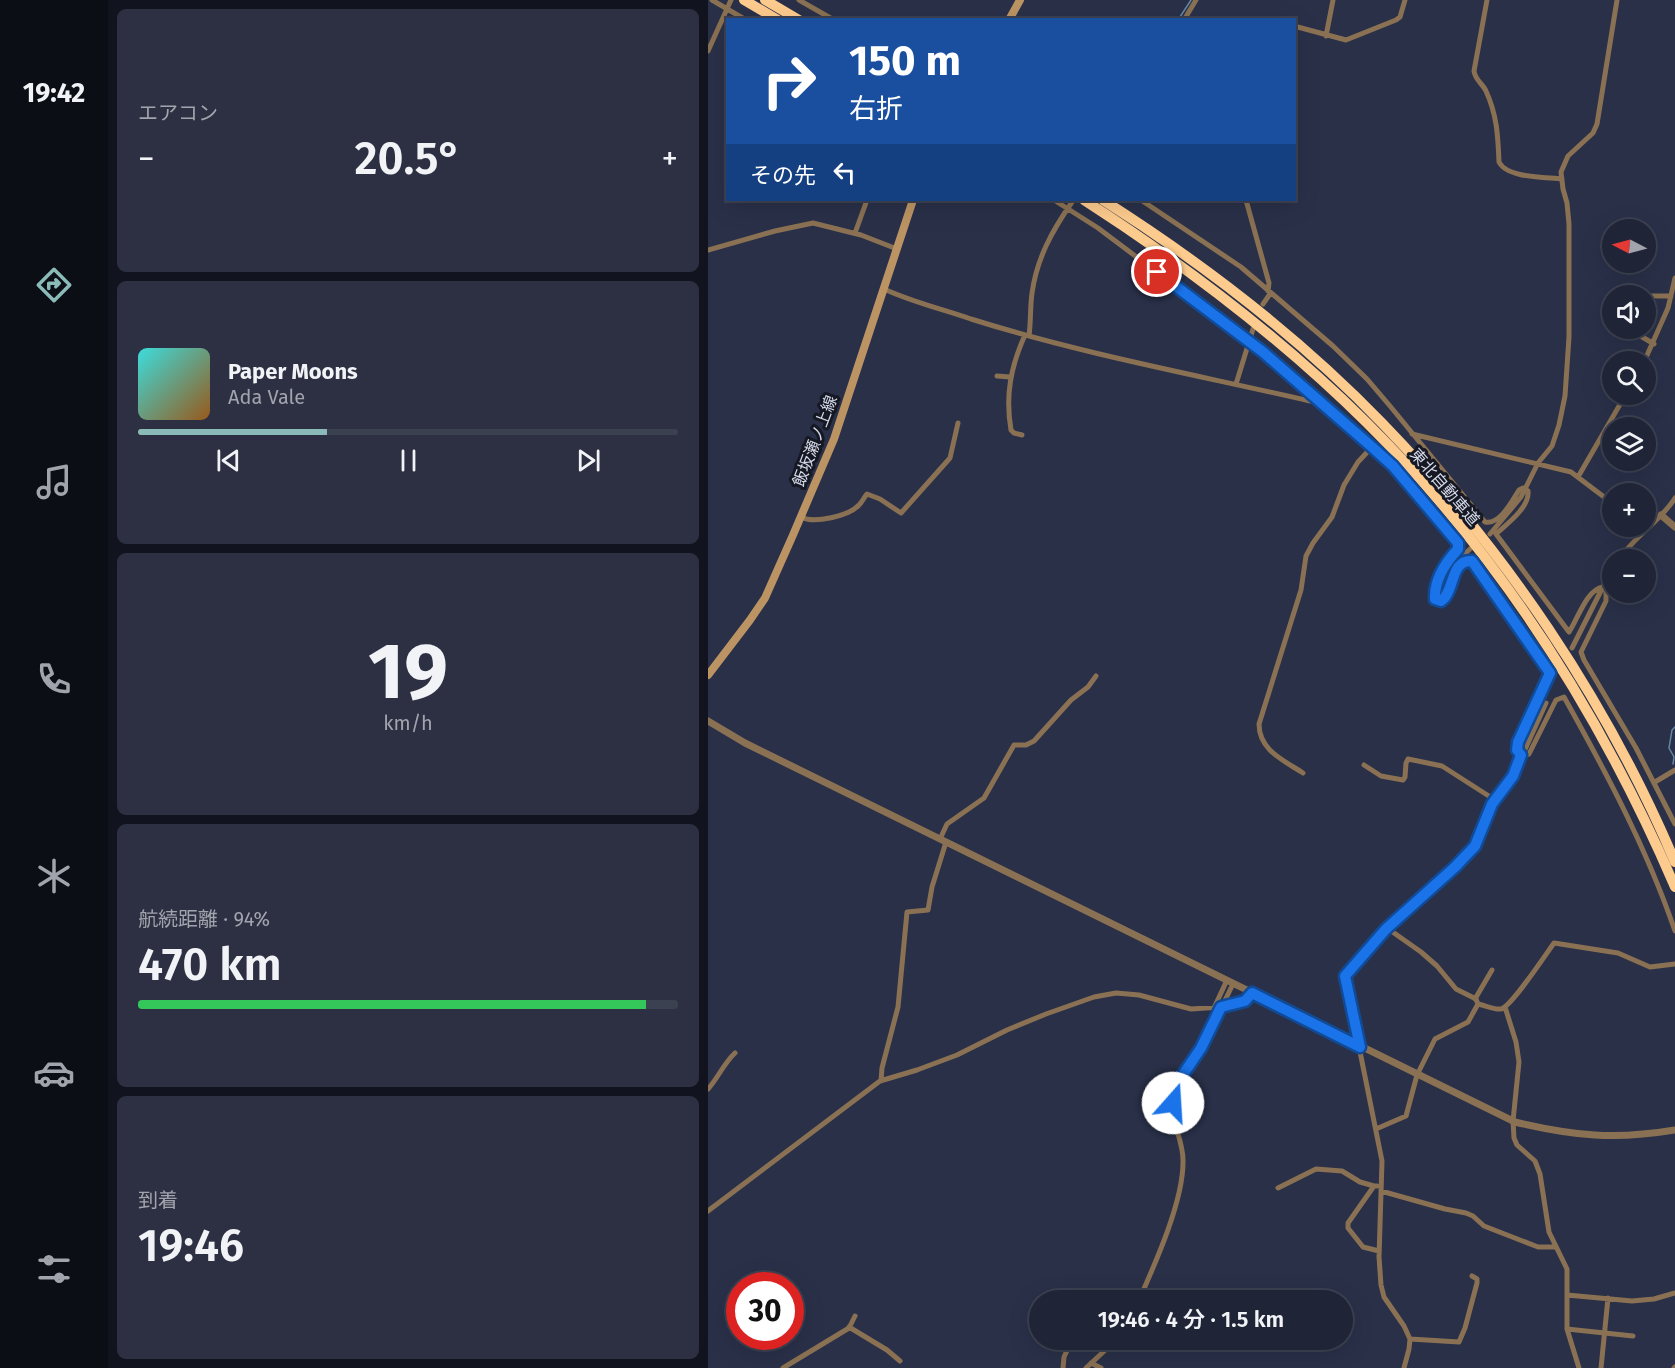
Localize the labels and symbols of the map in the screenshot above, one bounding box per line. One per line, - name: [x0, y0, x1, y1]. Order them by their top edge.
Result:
- north arrow: [1602, 219, 1656, 273]
- pin: [1131, 246, 1182, 297]
- street label: 飯坂瀬ノ上線: [789, 393, 841, 489]
- street label: 東北自動車道: [1406, 445, 1484, 529]
- position arrow: [1141, 1071, 1205, 1135]
- speed limit sign: 30: [726, 1272, 804, 1350]

